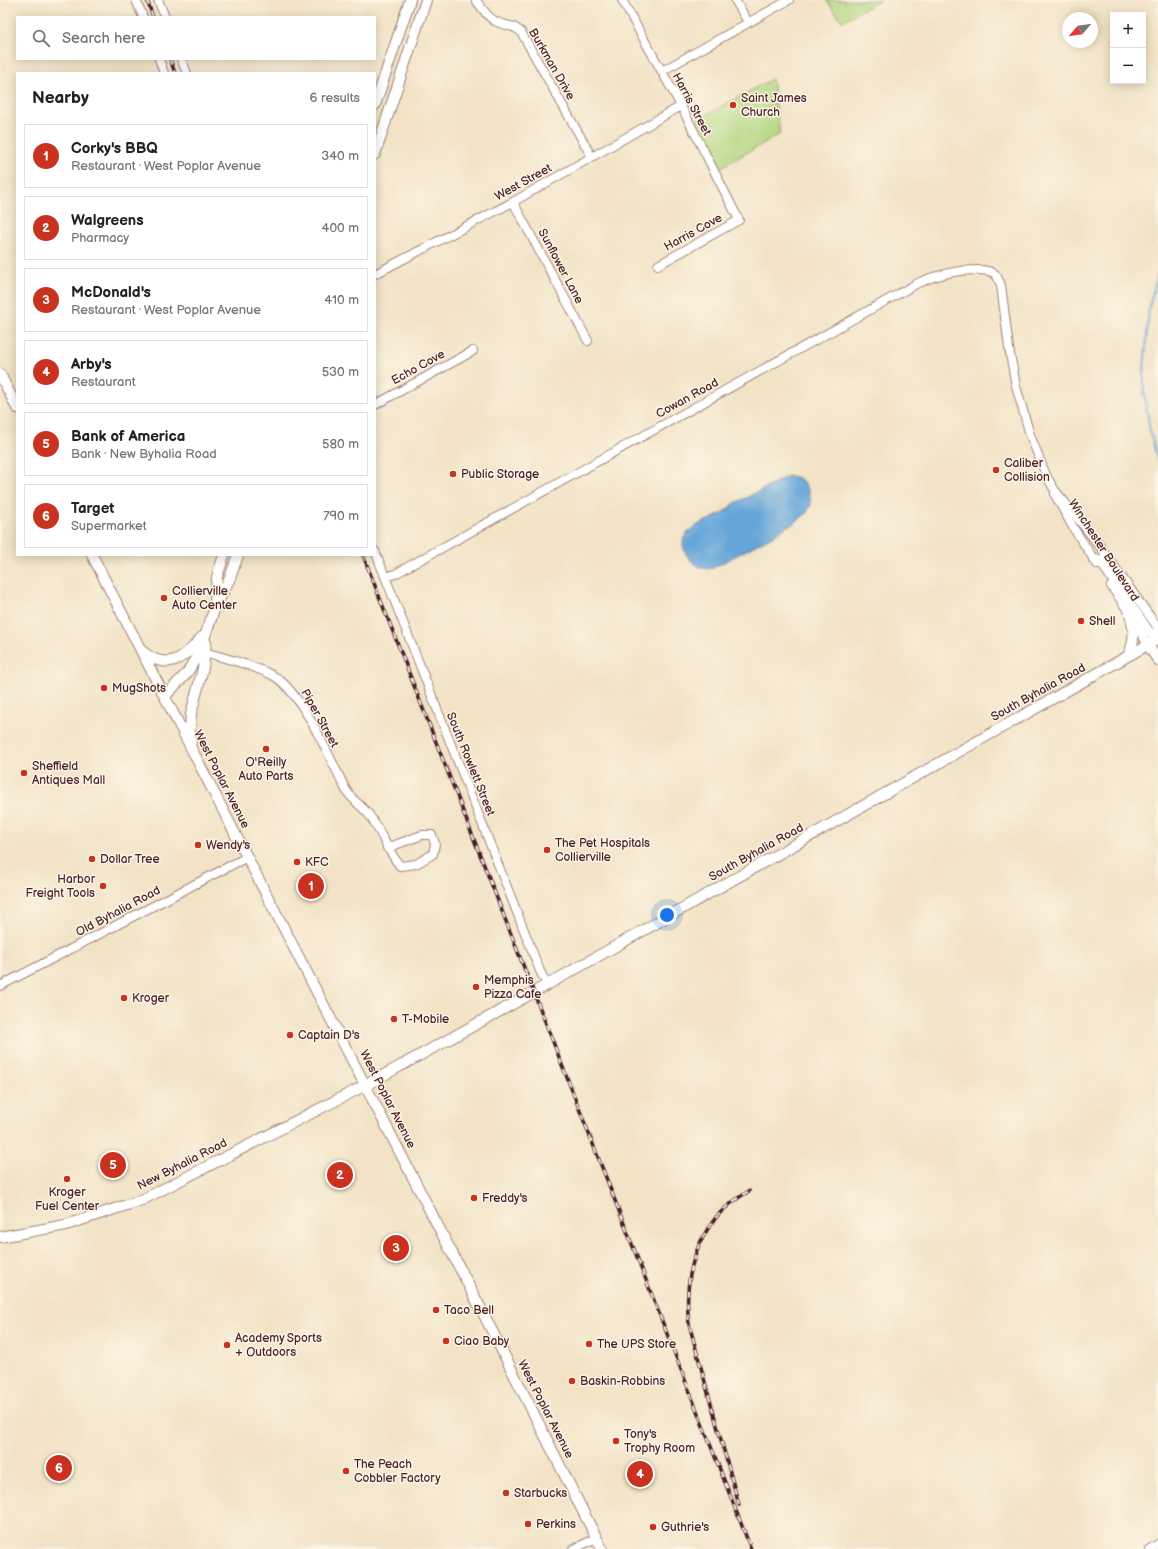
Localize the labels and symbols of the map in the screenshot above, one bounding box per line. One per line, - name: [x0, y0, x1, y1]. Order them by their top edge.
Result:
- north arrow: [1062, 12, 1098, 48]
- street label: Burkman Drive: [525, 26, 578, 103]
- street label: Harris Street: [669, 70, 715, 138]
- place label: Saint James Church: [741, 91, 807, 120]
- marker: Saint James Church: [728, 100, 738, 110]
- street label: West Street: [492, 160, 555, 204]
- street label: Harris Cove: [662, 210, 725, 255]
- street label: Sunflower Lane: [534, 226, 587, 306]
- street label: Echo Cove: [389, 347, 448, 388]
- street label: Cowan Road: [653, 375, 721, 422]
- place label: Caliber Collision: [1004, 456, 1050, 485]
- marker: Caliber Collision: [991, 465, 1001, 475]
- place label: Public Storage: [461, 467, 539, 482]
- marker: Public Storage: [448, 469, 458, 479]
- street label: Winchester Boulevard: [1065, 496, 1142, 604]
- place label: Collierville Auto Center: [172, 584, 237, 613]
- marker: Collierville Auto Center: [159, 593, 169, 603]
- place label: Shell: [1089, 614, 1115, 629]
- marker: Shell: [1076, 616, 1086, 626]
- street label: South Byhalia Road: [988, 660, 1088, 725]
- place label: MugShots: [112, 681, 166, 696]
- marker: MugShots: [99, 683, 109, 693]
- street label: Piper Street: [297, 686, 342, 750]
- street label: South Rowlett Street: [443, 710, 498, 819]
- street label: West Poplar Avenue: [190, 728, 253, 831]
- marker: O'Reilly Auto Parts: [261, 744, 271, 754]
- place label: O'Reilly Auto Parts: [238, 755, 294, 784]
- place label: Sheffield Antiques Mall: [32, 759, 105, 788]
- marker: Sheffield Antiques Mall: [19, 768, 29, 778]
- street label: South Byhalia Road: [706, 820, 806, 885]
- place label: The Pet Hospitals Collierville: [555, 836, 650, 865]
- place label: Wendy's: [206, 838, 250, 853]
- marker: Wendy's: [193, 840, 203, 850]
- marker: The Pet Hospitals Collierville: [542, 845, 552, 855]
- place label: Dollar Tree: [100, 852, 160, 867]
- marker: Dollar Tree: [87, 854, 97, 864]
- place label: KFC: [305, 855, 329, 870]
- marker: KFC: [292, 857, 302, 867]
- pin: 1: [298, 871, 324, 901]
- place label: Harbor Freight Tools: [26, 872, 96, 901]
- marker: Harbor Freight Tools: [98, 881, 108, 891]
- street label: Old Byhalia Road: [73, 883, 163, 940]
- your location: [657, 905, 677, 925]
- place label: Memphis Pizza Cafe: [484, 973, 541, 1002]
- marker: Memphis Pizza Cafe: [471, 982, 481, 992]
- place label: Kroger: [132, 991, 170, 1006]
- marker: Kroger: [119, 993, 129, 1003]
- place label: T-Mobile: [402, 1012, 449, 1027]
- marker: T-Mobile: [389, 1014, 399, 1024]
- place label: Captain D's: [298, 1028, 360, 1043]
- marker: Captain D's: [285, 1030, 295, 1040]
- street label: West Poplar Avenue: [356, 1048, 419, 1151]
- street label: New Byhalia Road: [135, 1135, 230, 1194]
- pin: 5: [100, 1150, 126, 1180]
- pin: 2: [327, 1160, 353, 1190]
- marker: Kroger Fuel Center: [62, 1174, 72, 1184]
- place label: Kroger Fuel Center: [35, 1185, 100, 1214]
- place label: Freddy's: [482, 1191, 527, 1206]
- marker: Freddy's: [469, 1193, 479, 1203]
- pin: 3: [383, 1233, 409, 1263]
- place label: Taco Bell: [444, 1303, 494, 1318]
- marker: Taco Bell: [431, 1305, 441, 1315]
- place label: Academy Sports + Outdoors: [235, 1331, 322, 1360]
- place label: Ciao Baby: [454, 1334, 510, 1349]
- marker: Ciao Baby: [441, 1336, 451, 1346]
- place label: The UPS Store: [597, 1337, 676, 1352]
- marker: The UPS Store: [584, 1339, 594, 1349]
- marker: Academy Sports + Outdoors: [222, 1340, 232, 1350]
- street label: West Poplar Avenue: [514, 1358, 577, 1461]
- place label: Baskin-Robbins: [580, 1374, 665, 1389]
- marker: Baskin-Robbins: [567, 1376, 577, 1386]
- place label: Tony's Trophy Room: [624, 1427, 695, 1456]
- marker: Tony's Trophy Room: [611, 1436, 621, 1446]
- pin: 6: [46, 1453, 72, 1483]
- place label: The Peach Cobbler Factory: [354, 1457, 441, 1486]
- pin: 4: [627, 1459, 653, 1489]
- marker: The Peach Cobbler Factory: [341, 1466, 351, 1476]
- place label: Starbucks: [514, 1486, 567, 1501]
- marker: Starbucks: [501, 1488, 511, 1498]
- place label: Perkins: [536, 1517, 576, 1532]
- marker: Perkins: [523, 1519, 533, 1529]
- place label: Guthrie's: [661, 1520, 709, 1535]
- marker: Guthrie's: [648, 1522, 658, 1532]

